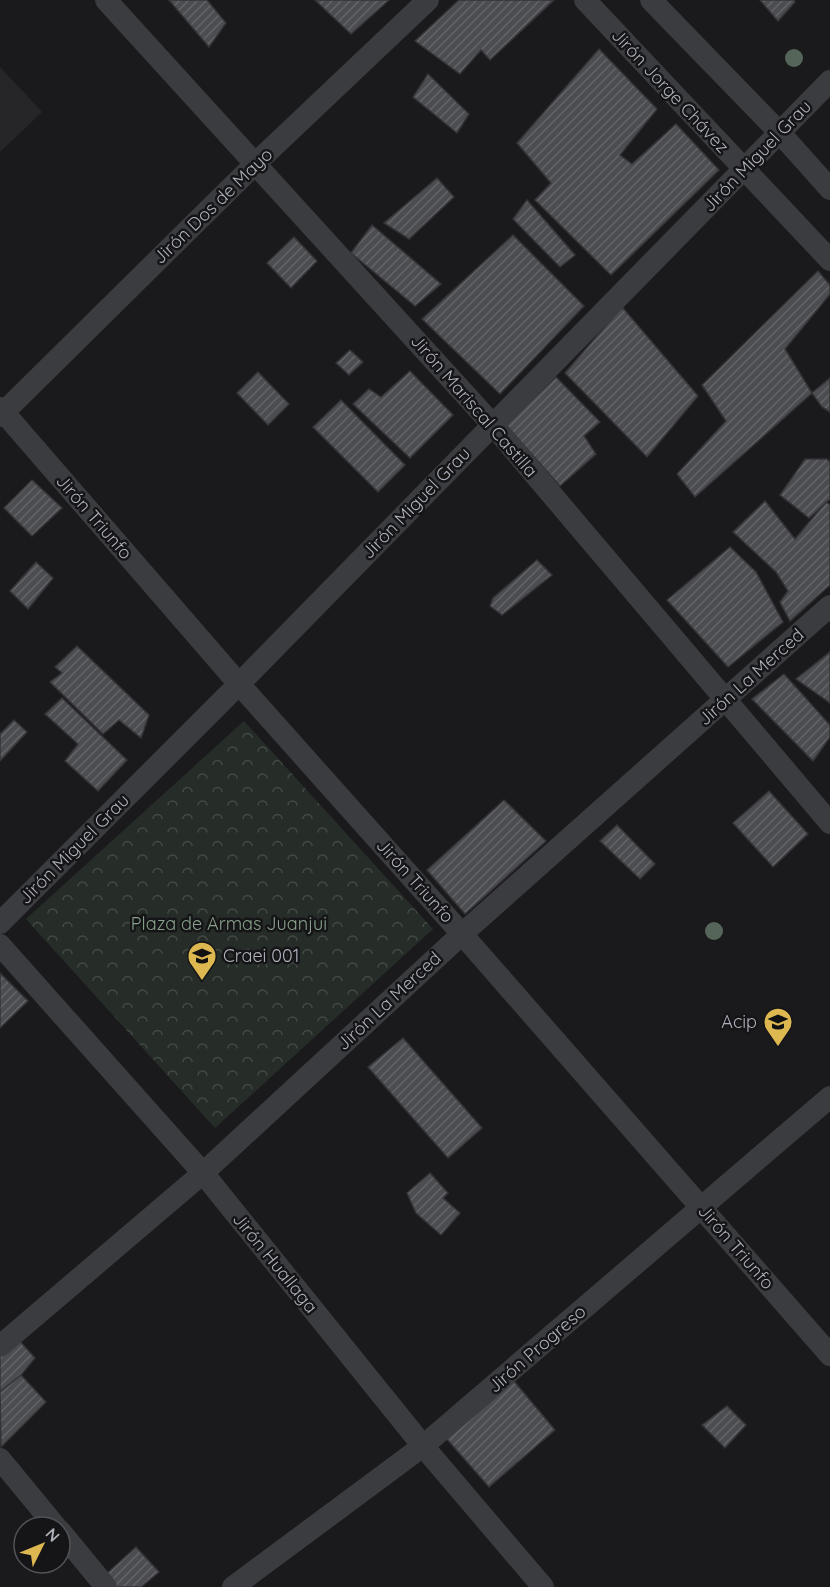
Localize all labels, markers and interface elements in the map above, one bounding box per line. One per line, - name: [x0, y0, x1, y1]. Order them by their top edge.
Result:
- street label: Jirón Jorge Chávez: [607, 24, 734, 158]
- street label: Jirón Miguel Grau: [697, 95, 816, 216]
- street label: Jirón Dos de Mayo: [148, 143, 277, 269]
- street label: Jirón Mariscal Castilla: [406, 330, 543, 482]
- street label: Jirón Miguel Grau: [356, 442, 475, 563]
- street label: Jirón Triunfo: [51, 469, 138, 564]
- street label: Jirón La Merced: [693, 623, 808, 730]
- street label: Jirón Miguel Grau: [14, 789, 134, 909]
- street label: Jirón Triunfo: [372, 834, 459, 927]
- park label: Plaza de Armas Juanjui: [131, 912, 327, 935]
- school or university icon: Craei 001: [186, 940, 218, 982]
- place label: Craei 001: [223, 944, 299, 967]
- street label: Jirón La Merced: [332, 946, 446, 1055]
- school or university icon: Acip: [762, 1006, 794, 1048]
- place label: Acip: [721, 1010, 757, 1033]
- street label: Jirón Triunfo: [693, 1199, 780, 1294]
- street label: Jirón Huallaga: [228, 1208, 323, 1318]
- street label: Jirón Progreso: [483, 1300, 591, 1398]
- north arrow: [12, 1515, 72, 1575]
- text: N: [42, 1524, 64, 1546]

